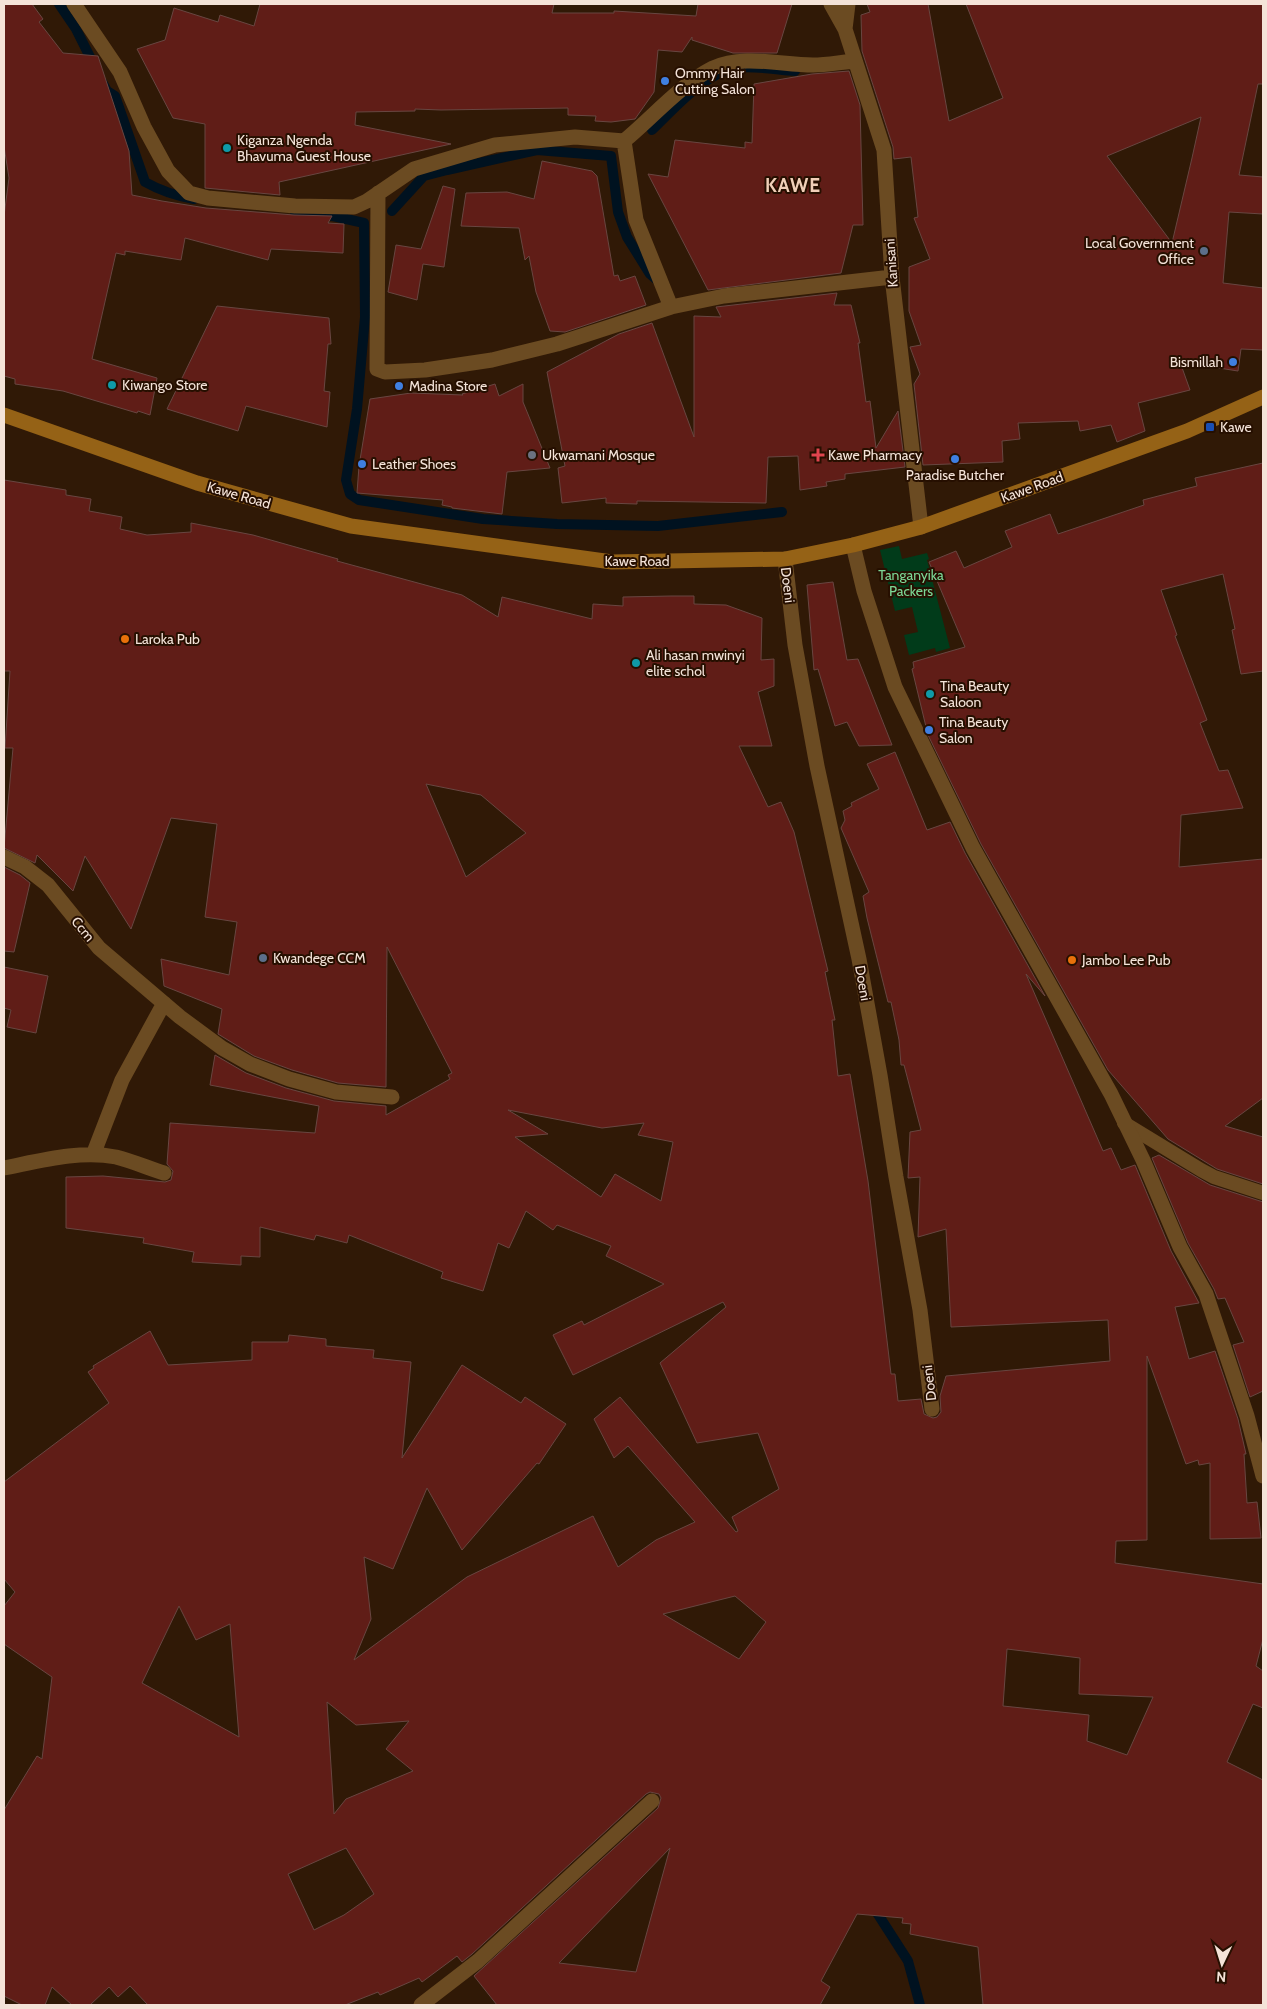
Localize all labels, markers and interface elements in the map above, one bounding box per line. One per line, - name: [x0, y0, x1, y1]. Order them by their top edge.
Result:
- place label: Ommy Hair Cutting Salon: [675, 64, 755, 98]
- marker: Ommy Hair Cutting Salon: [659, 75, 671, 87]
- place label: Kiganza Ngenda Bhavuma Guest House: [237, 131, 371, 165]
- marker: Kiganza Ngenda Bhavuma Guest House: [221, 142, 233, 154]
- district label: KAWE: [765, 174, 821, 197]
- place label: Local Government Office: [1085, 234, 1194, 268]
- street label: Kanisani: [880, 238, 902, 288]
- marker: Local Government Office: [1198, 245, 1210, 257]
- place label: Bismillah: [1170, 353, 1223, 371]
- marker: Bismillah: [1227, 356, 1239, 368]
- place label: Kiwango Store: [122, 376, 207, 394]
- place label: Madina Store: [409, 377, 487, 395]
- marker: Kiwango Store: [106, 379, 118, 391]
- marker: Madina Store: [393, 380, 405, 392]
- place label: Kawe: [1220, 418, 1252, 436]
- marker: Kawe: [1204, 421, 1216, 433]
- place label: Ukwamani Mosque: [542, 446, 655, 464]
- place label: Kawe Pharmacy: [828, 446, 922, 464]
- marker: Ukwamani Mosque: [526, 449, 538, 461]
- marker: Kawe Pharmacy: [812, 449, 824, 461]
- marker: Paradise Butcher: [949, 453, 961, 465]
- place label: Leather Shoes: [372, 455, 456, 473]
- marker: Leather Shoes: [356, 458, 368, 470]
- place label: Paradise Butcher: [906, 466, 1005, 484]
- street label: Kawe Road: [998, 467, 1066, 507]
- street label: Kawe Road: [205, 477, 273, 513]
- street label: Kawe Road: [604, 552, 670, 570]
- street label: Doeni: [777, 566, 799, 604]
- park label: Tanganyika Packers: [878, 566, 944, 600]
- place label: Laroka Pub: [135, 630, 200, 648]
- marker: Laroka Pub: [119, 633, 131, 645]
- place label: Ali hasan mwinyi elite schol: [646, 646, 745, 680]
- marker: Ali hasan mwinyi elite schol: [630, 657, 642, 669]
- place label: Tina Beauty Saloon: [940, 677, 1009, 711]
- marker: Tina Beauty Saloon: [924, 688, 936, 700]
- place label: Tina Beauty Salon: [939, 713, 1008, 747]
- marker: Tina Beauty Salon: [923, 724, 935, 736]
- street label: Ccm: [67, 913, 99, 945]
- place label: Kwandege CCM: [273, 949, 366, 967]
- place label: Jambo Lee Pub: [1081, 951, 1171, 969]
- marker: Kwandege CCM: [257, 952, 269, 964]
- marker: Jambo Lee Pub: [1066, 954, 1078, 966]
- street label: Doeni: [851, 964, 875, 1002]
- street label: Doeni: [918, 1364, 940, 1402]
- north arrow: [1197, 1939, 1247, 1989]
- text: N: [1216, 1968, 1227, 1986]

